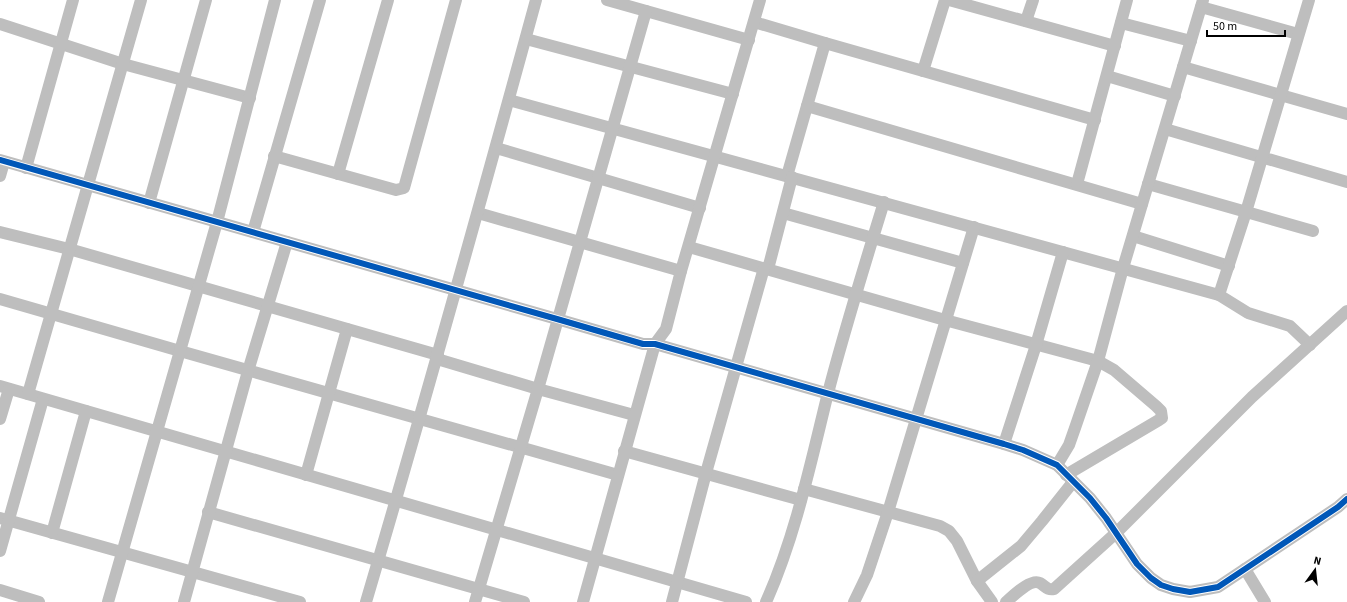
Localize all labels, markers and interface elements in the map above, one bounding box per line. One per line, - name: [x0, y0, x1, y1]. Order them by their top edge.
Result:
- scale bar: [1207, 12, 1285, 38]
- text: 50 m: [1213, 18, 1237, 35]
- north arrow: [1295, 550, 1335, 590]
- text: N: [1312, 553, 1323, 569]

